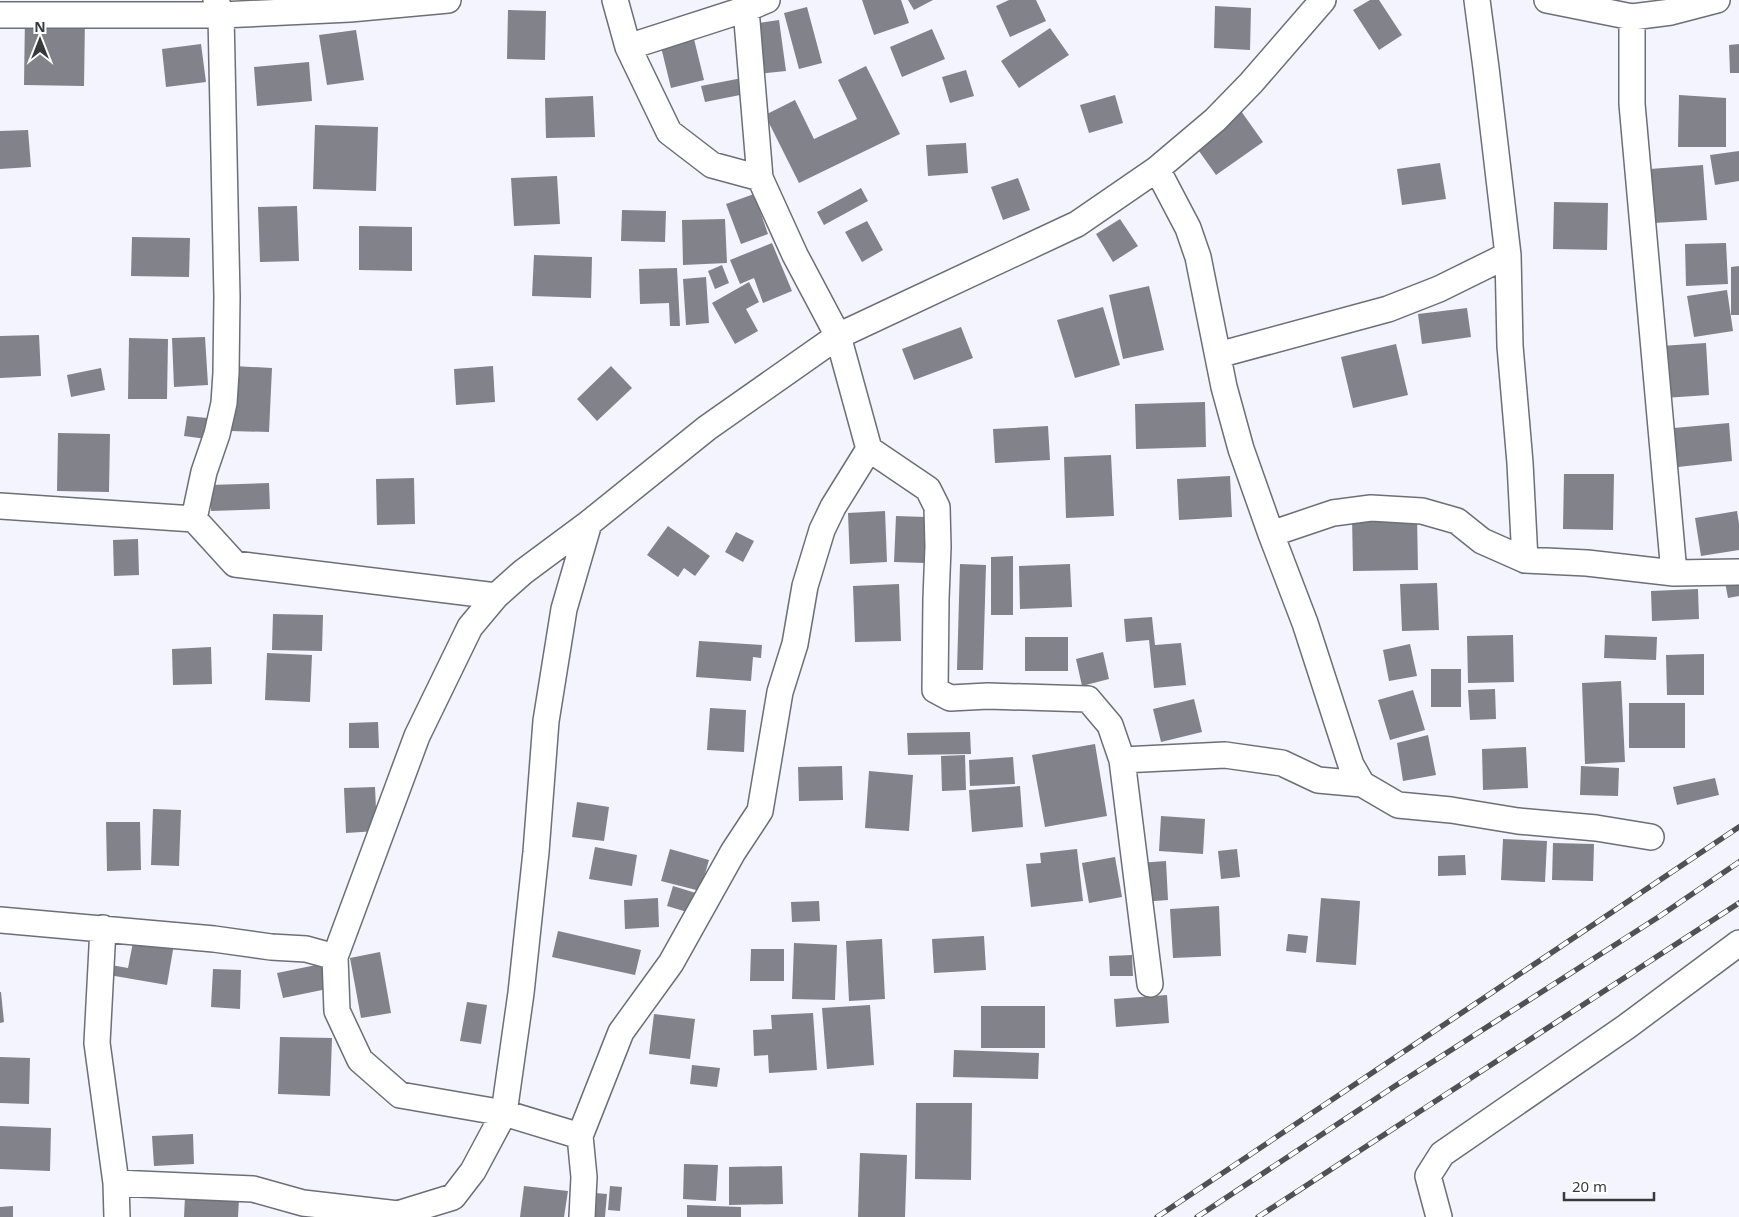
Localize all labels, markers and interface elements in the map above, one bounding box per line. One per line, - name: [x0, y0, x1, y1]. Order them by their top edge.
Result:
- north arrow: [15, 15, 65, 65]
- text: N: [34, 17, 46, 36]
- scale bar: [1564, 1170, 1654, 1202]
- text: 20 m: [1572, 1176, 1607, 1196]

